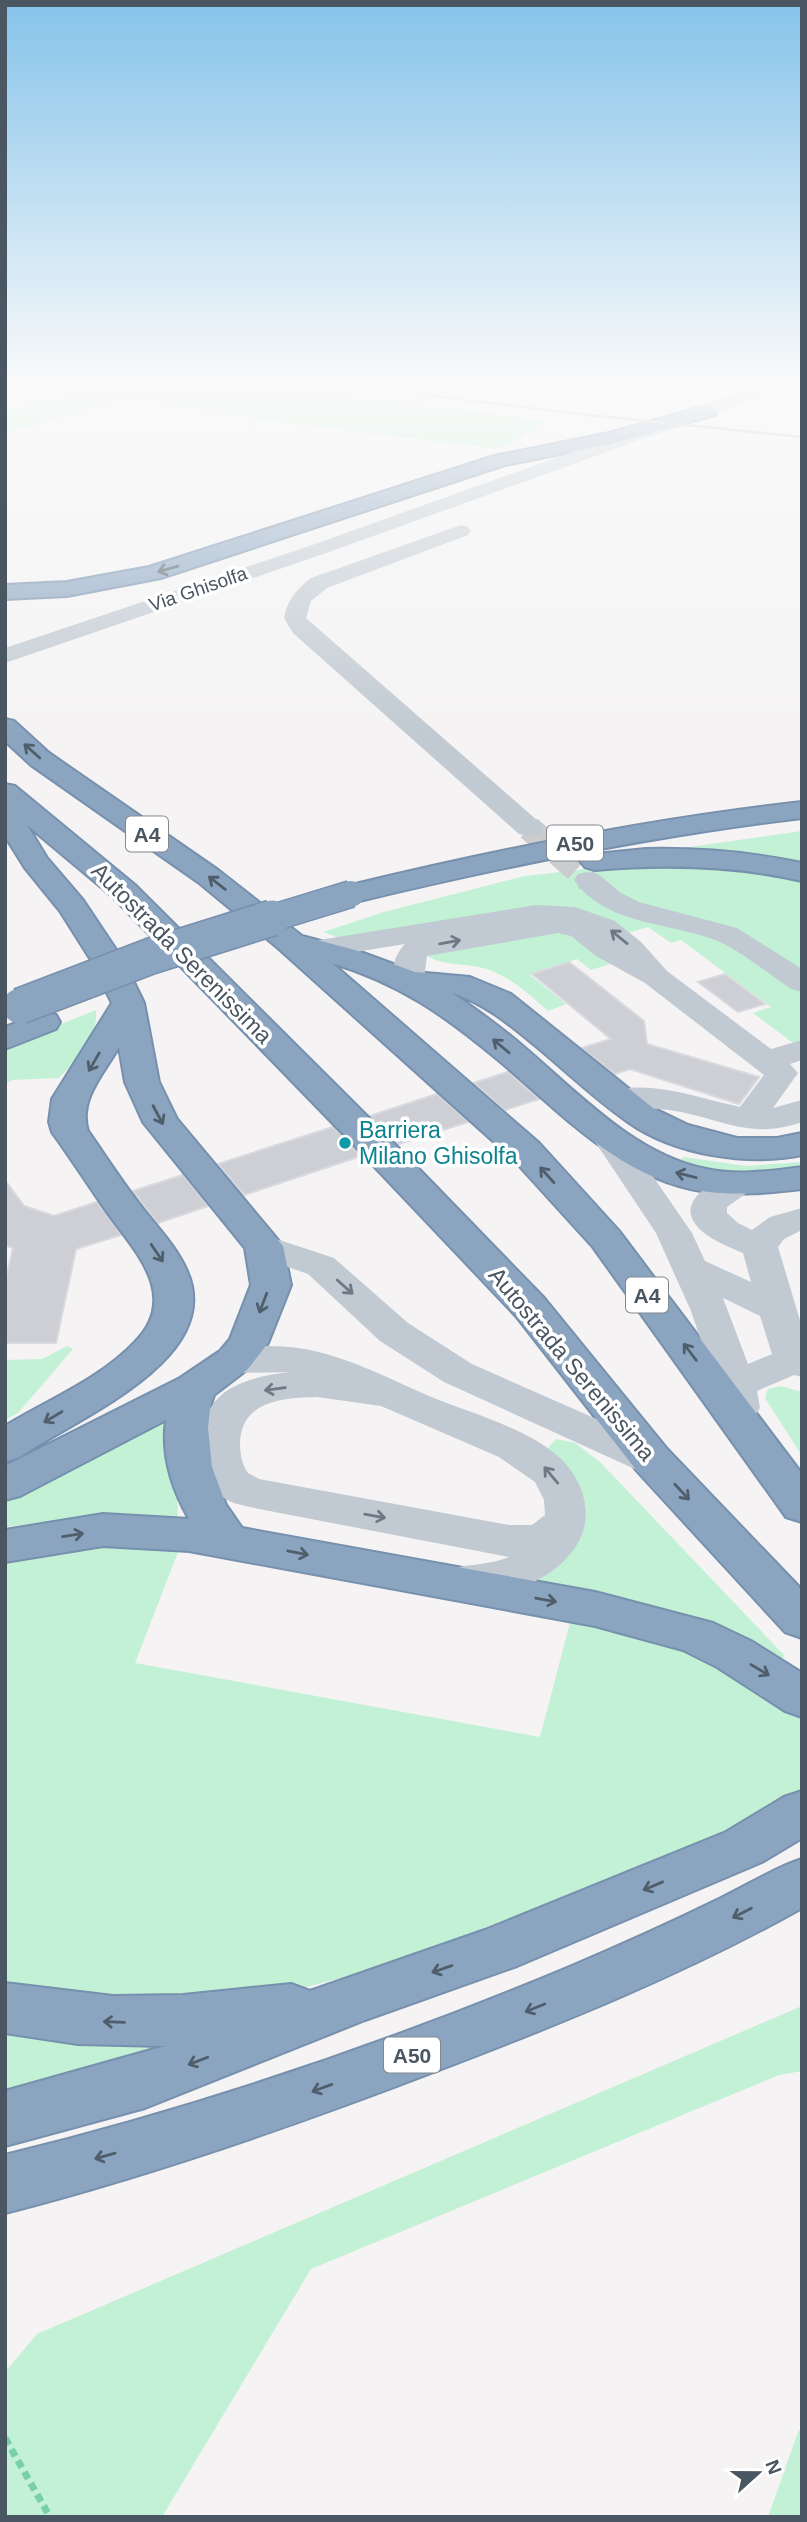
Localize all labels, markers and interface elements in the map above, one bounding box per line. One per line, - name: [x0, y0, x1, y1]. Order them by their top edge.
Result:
- street label: Via Ghisolfa: [146, 562, 250, 616]
- one-way arrow: [157, 563, 179, 576]
- one-way arrow: [23, 743, 41, 759]
- road number: A4: [126, 816, 168, 852]
- road number: A50: [547, 826, 603, 860]
- street label: Autostrada Serenissima: [86, 857, 278, 1049]
- one-way arrow: [208, 876, 226, 891]
- one-way arrow: [610, 929, 628, 945]
- one-way arrow: [438, 935, 461, 948]
- one-way arrow: [493, 1038, 511, 1053]
- one-way arrow: [87, 1051, 100, 1072]
- one-way arrow: [152, 1104, 166, 1125]
- place label: Barriera Milano Ghisolfa: [359, 1117, 518, 1169]
- marker: Barriera Milano Ghisolfa: [337, 1135, 353, 1151]
- one-way arrow: [539, 1167, 556, 1184]
- one-way arrow: [675, 1168, 697, 1181]
- one-way arrow: [150, 1243, 165, 1262]
- street label: Autostrada Serenissima: [484, 1262, 661, 1466]
- road number: A4: [626, 1278, 668, 1312]
- one-way arrow: [336, 1279, 353, 1296]
- one-way arrow: [256, 1292, 269, 1314]
- one-way arrow: [682, 1343, 697, 1362]
- one-way arrow: [264, 1382, 287, 1395]
- one-way arrow: [44, 1410, 64, 1424]
- one-way arrow: [543, 1467, 559, 1485]
- one-way arrow: [674, 1483, 691, 1500]
- one-way arrow: [363, 1510, 386, 1523]
- one-way arrow: [61, 1528, 84, 1541]
- one-way arrow: [286, 1547, 309, 1561]
- one-way arrow: [534, 1594, 557, 1607]
- one-way arrow: [750, 1663, 770, 1677]
- one-way arrow: [643, 1880, 665, 1893]
- one-way arrow: [732, 1906, 752, 1920]
- one-way arrow: [431, 1964, 453, 1976]
- one-way arrow: [525, 2002, 546, 2015]
- one-way arrow: [103, 2016, 126, 2029]
- road number: A50: [384, 2038, 440, 2072]
- one-way arrow: [187, 2056, 209, 2068]
- one-way arrow: [312, 2083, 334, 2095]
- one-way arrow: [94, 2151, 116, 2164]
- north arrow: [723, 2438, 793, 2508]
- text: N: [761, 2457, 786, 2477]

